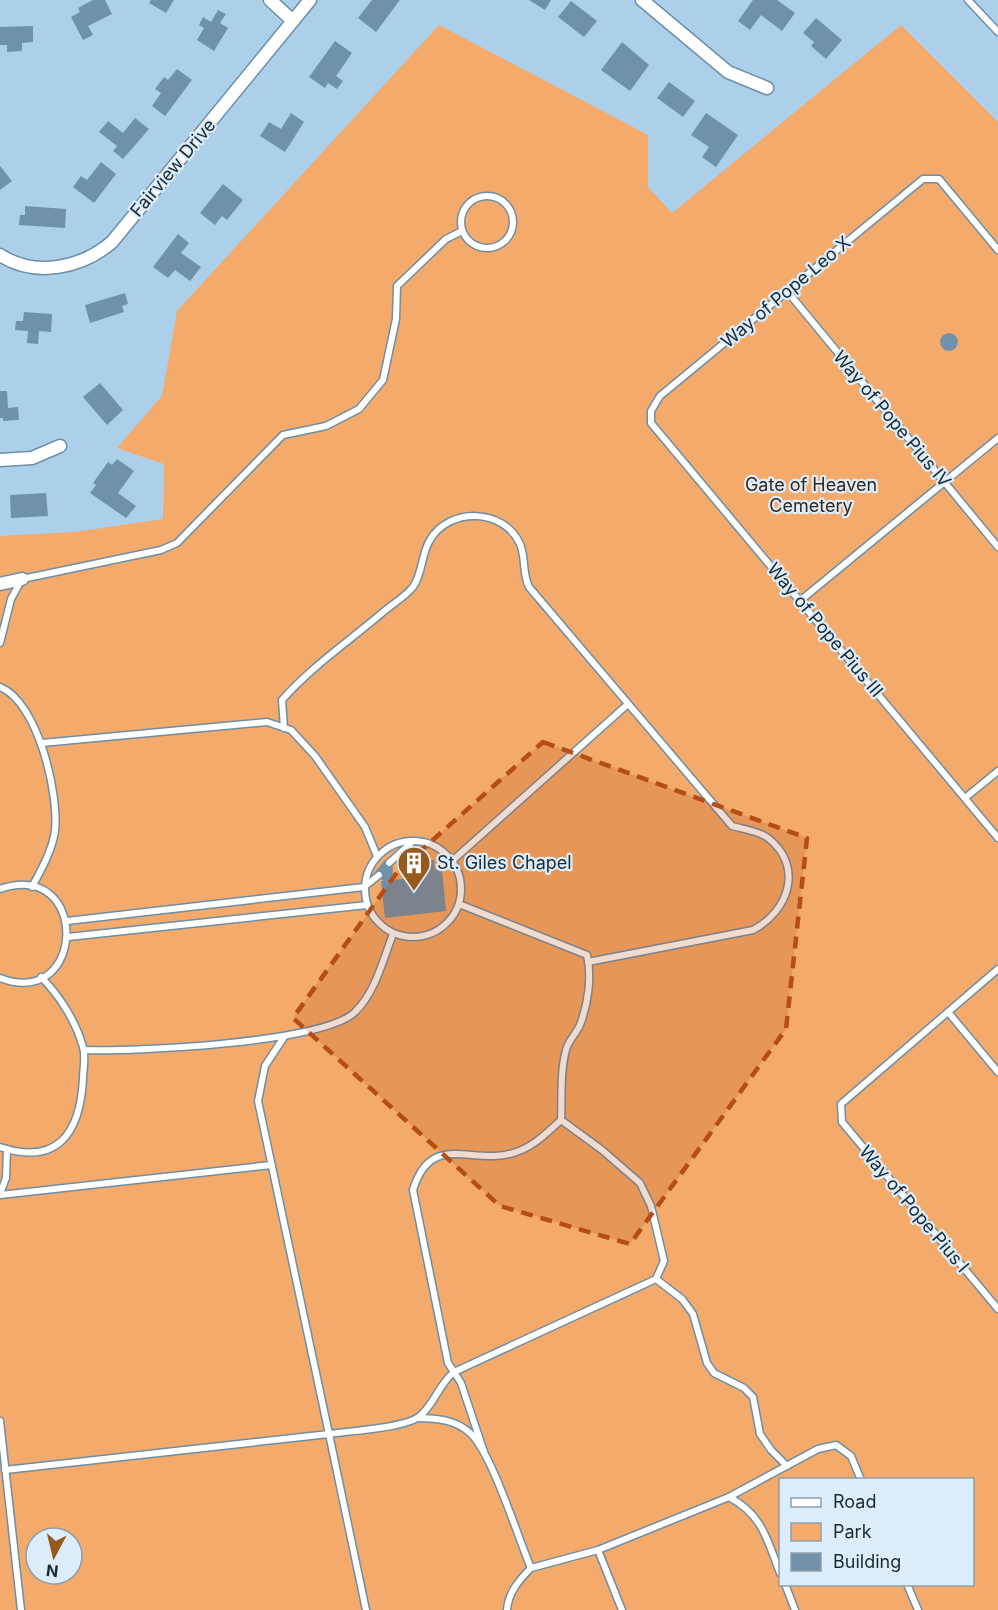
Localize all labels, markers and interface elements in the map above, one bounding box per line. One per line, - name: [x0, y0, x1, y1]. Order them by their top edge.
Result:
- street label: Fairview Drive: [126, 115, 219, 221]
- street label: Way of Pope Leo X: [717, 232, 854, 352]
- street label: Way of Pope Pius IV: [829, 346, 956, 491]
- park label: Gate of Heaven Cemetery: [745, 474, 877, 516]
- street label: Way of Pope Pius III: [763, 558, 888, 701]
- building icon: St. Giles Chapel: [396, 845, 432, 892]
- place label: St. Giles Chapel: [437, 852, 572, 873]
- street label: Way of Pope Pius I: [855, 1141, 974, 1276]
- legend: [779, 1478, 974, 1586]
- text: Road: [833, 1491, 876, 1512]
- text: Park: [833, 1521, 872, 1542]
- north arrow: [24, 1526, 84, 1586]
- text: Building: [833, 1551, 901, 1572]
- text: N: [45, 1560, 59, 1582]

